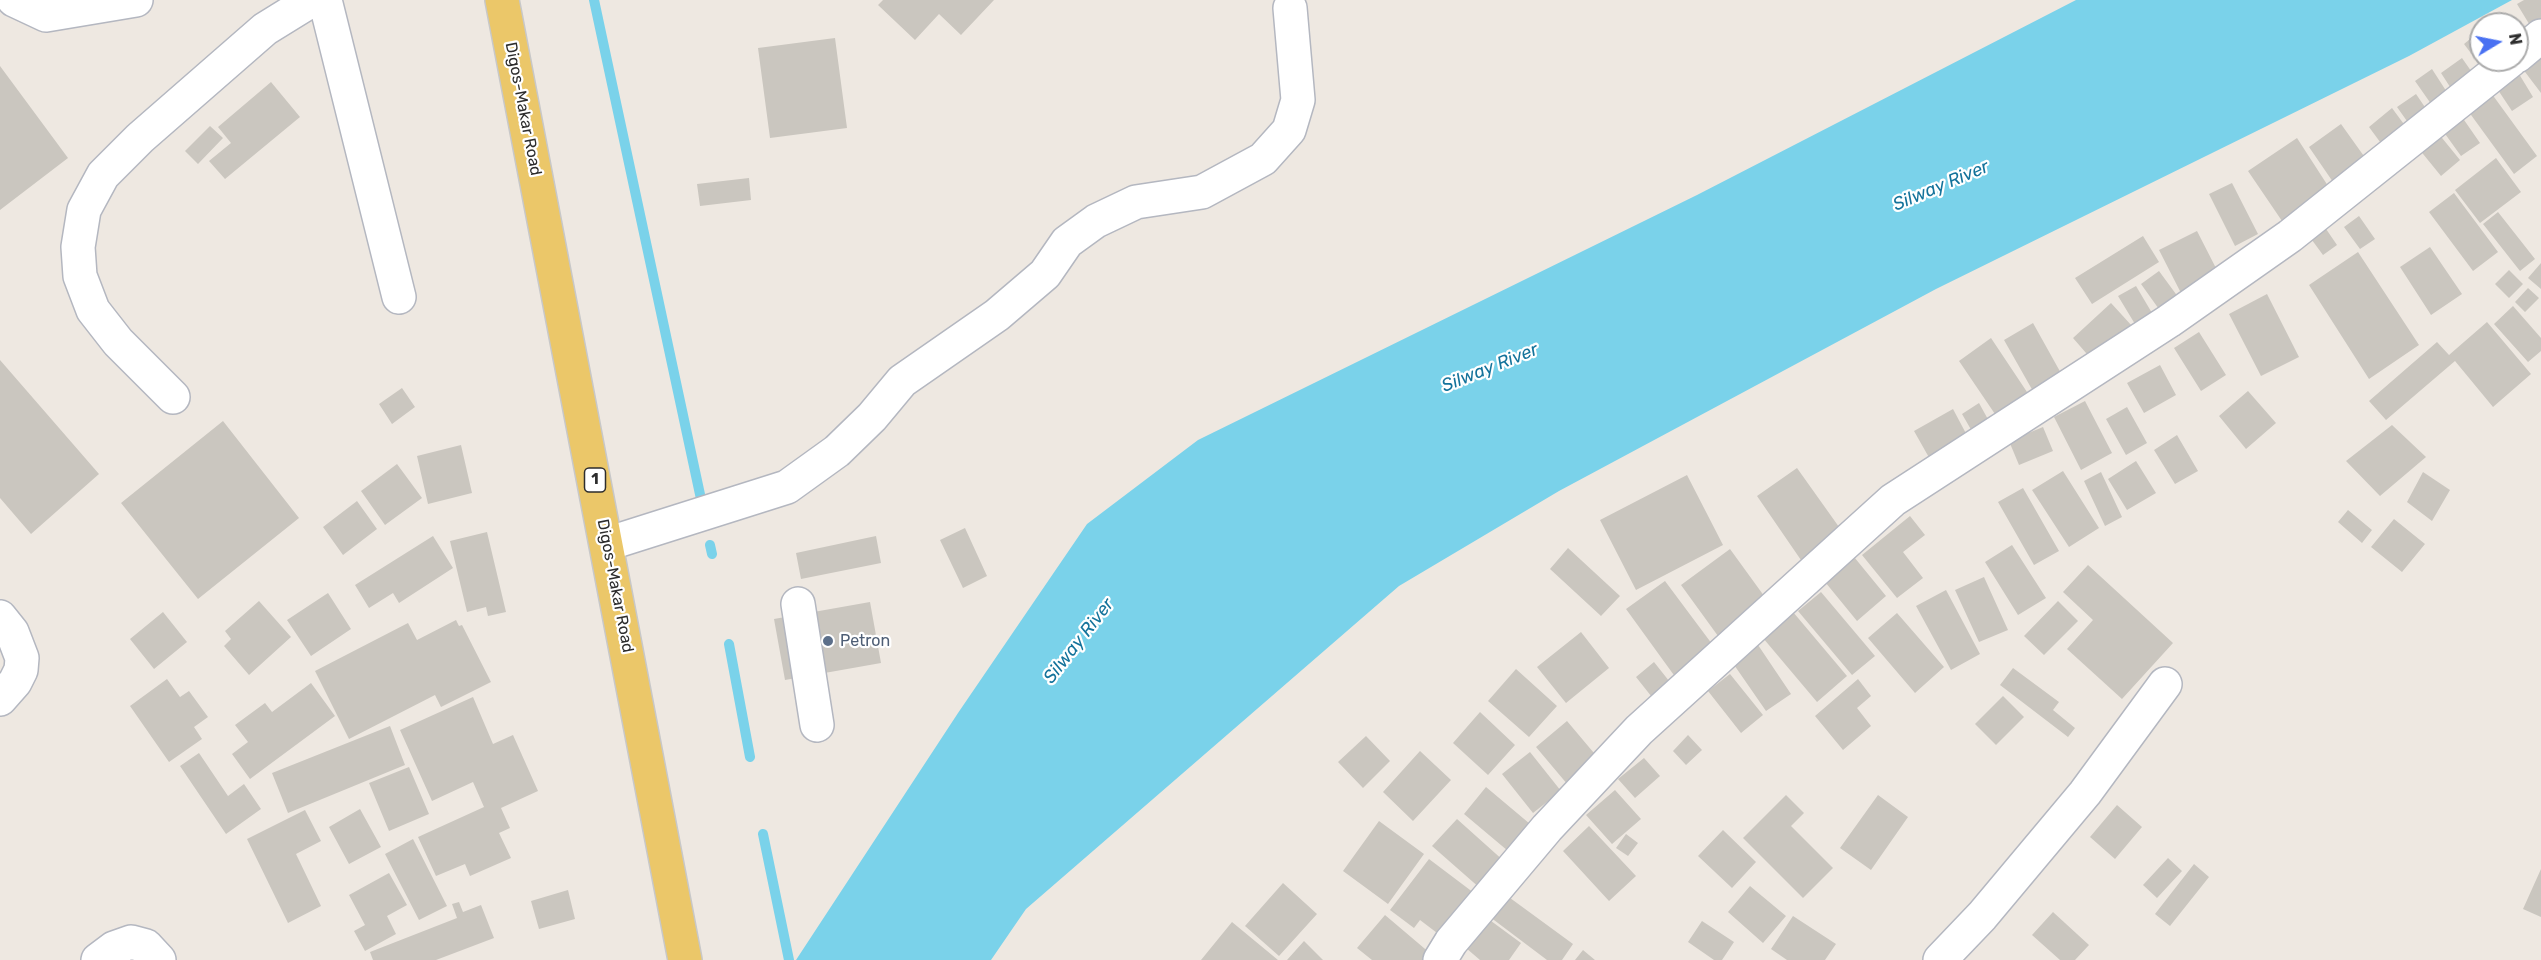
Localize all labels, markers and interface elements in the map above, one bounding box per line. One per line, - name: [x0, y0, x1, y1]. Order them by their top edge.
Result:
- north arrow: [2469, 12, 2529, 72]
- text: N: [2505, 32, 2526, 46]
- street label: Digos-Makar Road: [501, 41, 545, 177]
- water label: Silway River: [1890, 156, 1992, 216]
- water label: Silway River: [1439, 339, 1541, 397]
- road number: 1: [584, 468, 606, 492]
- street label: Digos-Makar Road: [593, 518, 637, 654]
- water label: Silway River: [1039, 594, 1119, 688]
- place label: Petron: [840, 631, 890, 651]
- marker: Petron: [821, 634, 835, 648]

